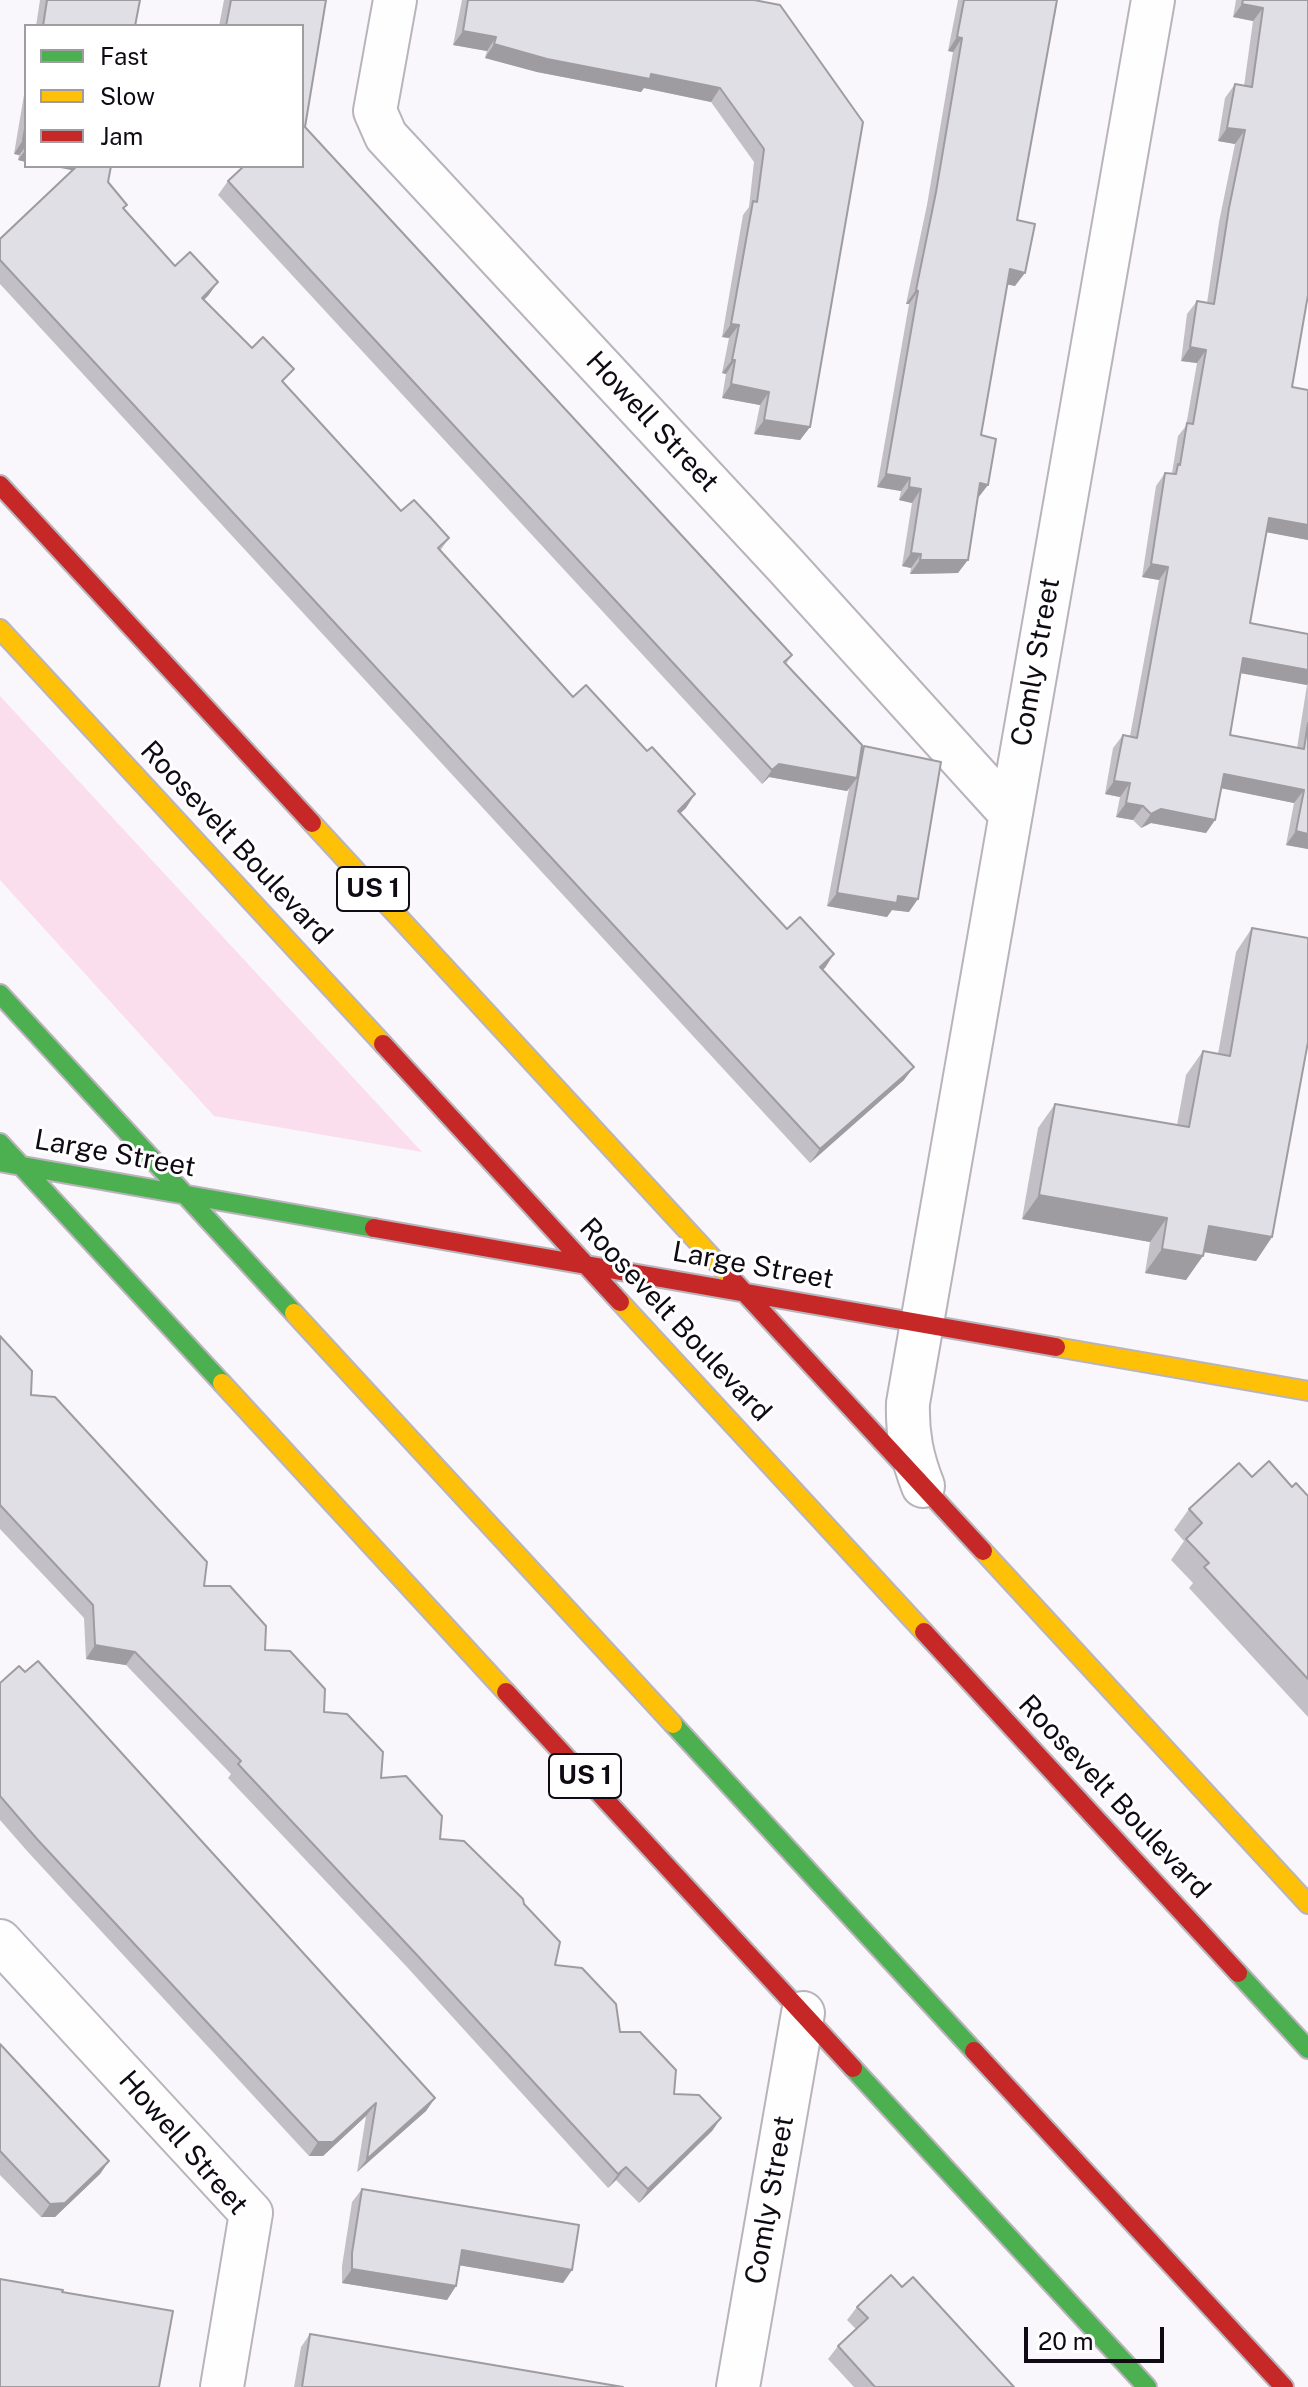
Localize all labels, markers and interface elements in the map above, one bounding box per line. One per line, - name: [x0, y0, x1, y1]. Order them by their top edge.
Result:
- legend: [24, 24, 304, 168]
- text: Fast: [100, 42, 148, 70]
- text: Slow: [100, 82, 155, 110]
- text: Jam: [100, 122, 143, 150]
- street label: Howell Street: [579, 345, 725, 499]
- street label: Comly Street: [1005, 575, 1067, 749]
- street label: Roosevelt Boulevard: [133, 734, 339, 952]
- road number: US 1: [337, 867, 409, 911]
- street label: Large Street: [32, 1123, 198, 1185]
- street label: Roosevelt Boulevard: [572, 1211, 778, 1429]
- street label: Large Street: [670, 1235, 836, 1297]
- street label: Roosevelt Boulevard: [1011, 1688, 1217, 1906]
- road number: US 1: [549, 1754, 621, 1798]
- street label: Howell Street: [111, 2064, 255, 2222]
- street label: Comly Street: [739, 2113, 801, 2287]
- scale bar: [1028, 2311, 1168, 2361]
- text: 20 m: [1038, 2327, 1094, 2355]

